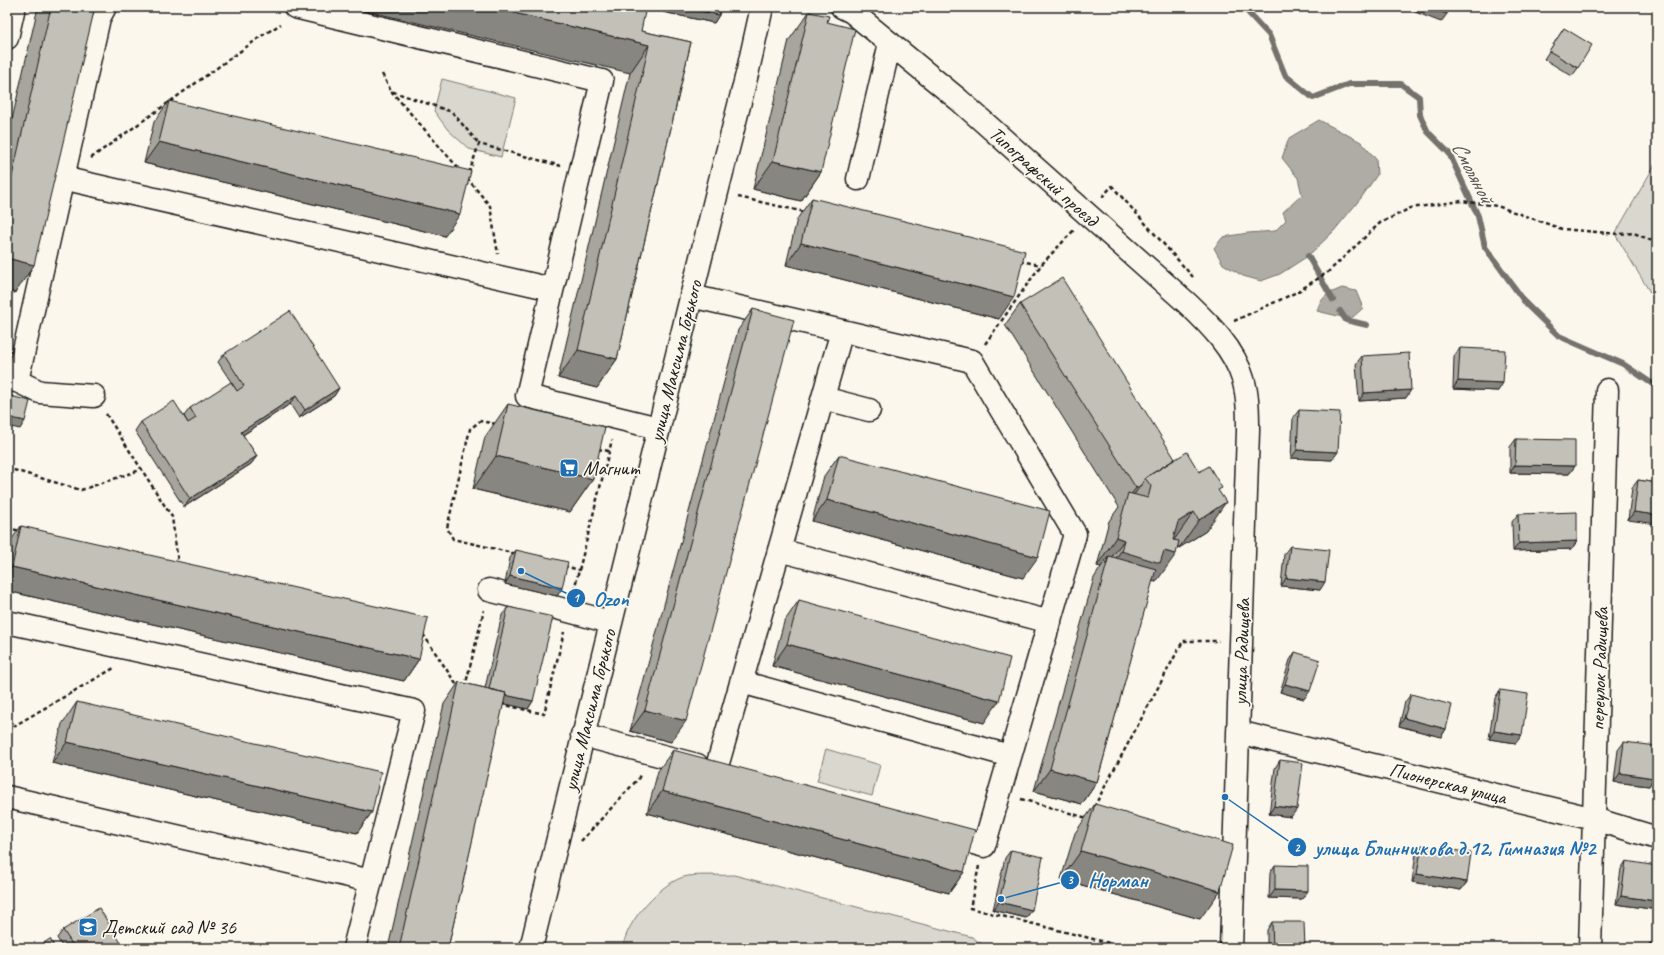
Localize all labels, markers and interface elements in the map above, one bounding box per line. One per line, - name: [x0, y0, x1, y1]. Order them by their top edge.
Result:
- street label: Типографский проезд: [984, 121, 1105, 233]
- water label: Смоляной: [1446, 137, 1502, 211]
- street label: улица Максима Горького: [643, 277, 708, 446]
- place label: Магнит: [583, 456, 641, 481]
- supermarket icon: Магнит: [558, 457, 580, 479]
- callout: Ozon: [566, 582, 637, 615]
- text: Ozon: [593, 586, 629, 612]
- text: 1: [573, 590, 580, 606]
- street label: улица Радищева: [1227, 597, 1256, 707]
- street label: переулок Радищева: [1585, 605, 1614, 731]
- street label: улица Максима Горького: [557, 626, 622, 795]
- street label: Пионерская улица: [1387, 757, 1511, 811]
- callout: улица Блинникова д.12, Гимназия №2: [1287, 831, 1604, 864]
- text: улица Блинникова д.12, Гимназия №2: [1313, 835, 1598, 861]
- text: 2: [1294, 840, 1301, 856]
- callout: Норман: [1060, 864, 1156, 897]
- text: Норман: [1088, 867, 1149, 893]
- text: 3: [1067, 872, 1074, 888]
- place label: Детский сад № 36: [102, 915, 237, 940]
- school or university icon: Детский сад № 36: [77, 916, 99, 938]

